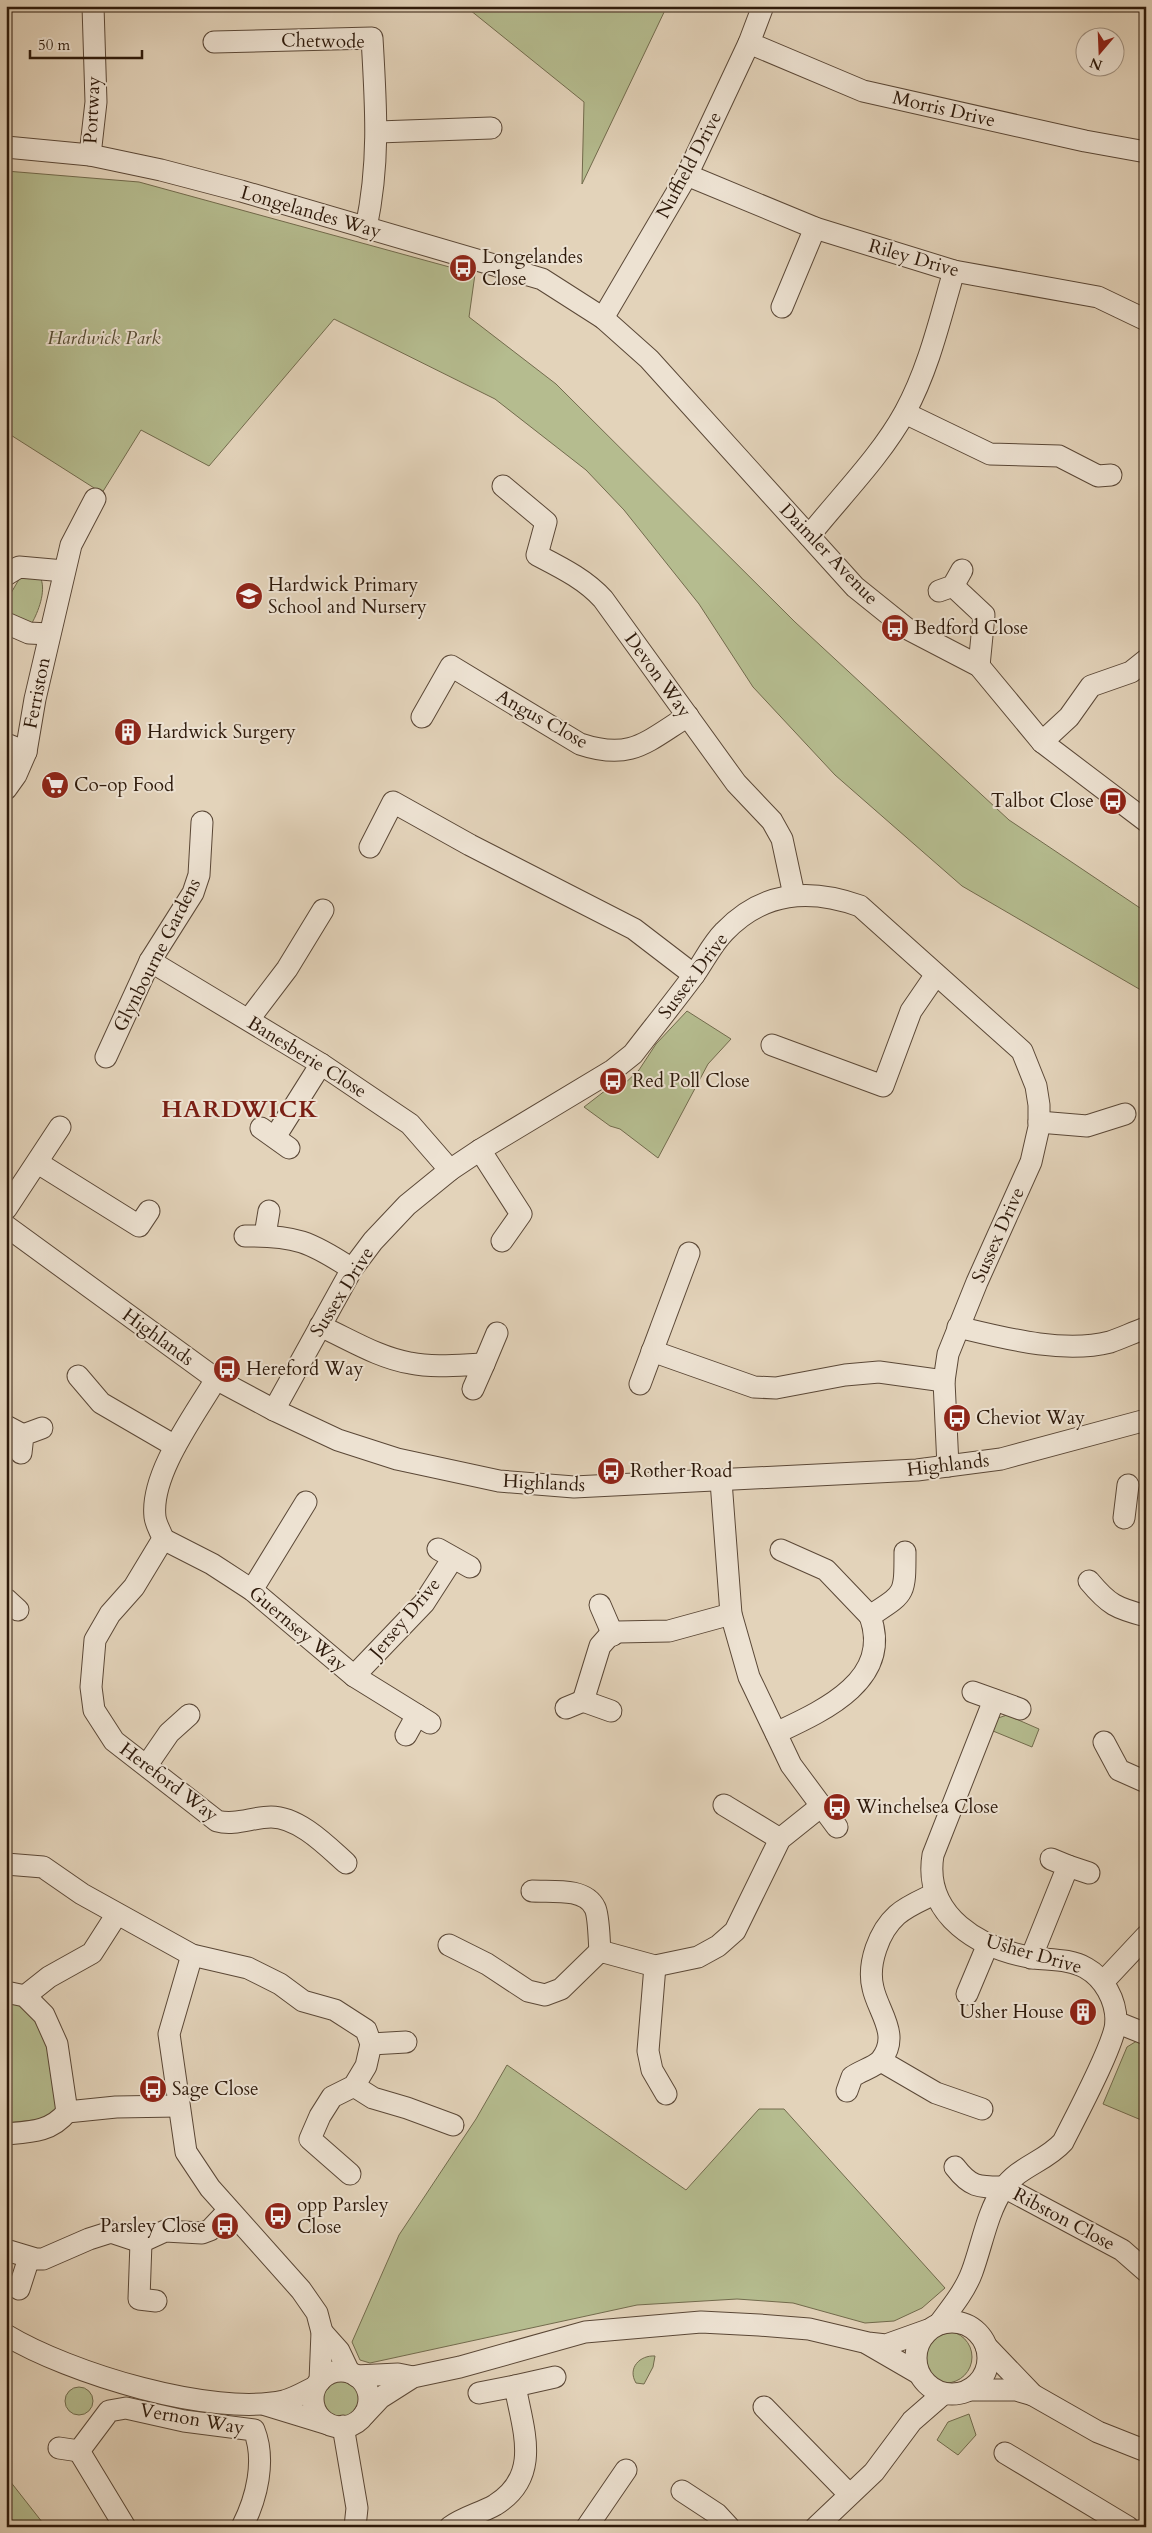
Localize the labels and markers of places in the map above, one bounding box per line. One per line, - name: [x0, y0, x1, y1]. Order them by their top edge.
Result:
- place label: Longelandes Close: [482, 244, 583, 292]
- bus stop icon: Longelandes Close: [448, 253, 478, 283]
- place label: Hardwick Primary School and Nursery: [268, 572, 427, 620]
- school or university icon: Hardwick Primary School and Nursery: [234, 581, 264, 611]
- bus stop icon: Bedford Close: [880, 613, 910, 643]
- place label: Bedford Close: [914, 615, 1028, 641]
- building icon: Hardwick Surgery: [113, 717, 143, 747]
- place label: Hardwick Surgery: [147, 719, 296, 745]
- supermarket icon: Co-op Food: [40, 770, 70, 800]
- place label: Co-op Food: [74, 772, 174, 798]
- bus stop icon: Talbot Close: [1098, 786, 1128, 816]
- place label: Talbot Close: [991, 788, 1094, 814]
- bus stop icon: Red Poll Close: [598, 1066, 628, 1096]
- place label: Red Poll Close: [632, 1068, 750, 1094]
- bus stop icon: Hereford Way: [212, 1354, 242, 1384]
- place label: Hereford Way: [246, 1356, 364, 1382]
- bus stop icon: Cheviot Way: [942, 1403, 972, 1433]
- place label: Cheviot Way: [976, 1405, 1085, 1431]
- bus stop icon: Rother Road: [596, 1456, 626, 1486]
- place label: Rother Road: [630, 1458, 732, 1484]
- bus stop icon: Winchelsea Close: [822, 1792, 852, 1822]
- place label: Winchelsea Close: [855, 1794, 999, 1820]
- building icon: Usher House: [1068, 1997, 1098, 2027]
- place label: Usher House: [959, 1999, 1064, 2025]
- bus stop icon: Sage Close: [138, 2074, 168, 2104]
- place label: Sage Close: [172, 2076, 259, 2102]
- place label: opp Parsley Close: [297, 2192, 389, 2240]
- bus stop icon: opp Parsley Close: [263, 2201, 293, 2231]
- bus stop icon: Parsley Close: [210, 2211, 240, 2241]
- place label: Parsley Close: [100, 2213, 206, 2239]

